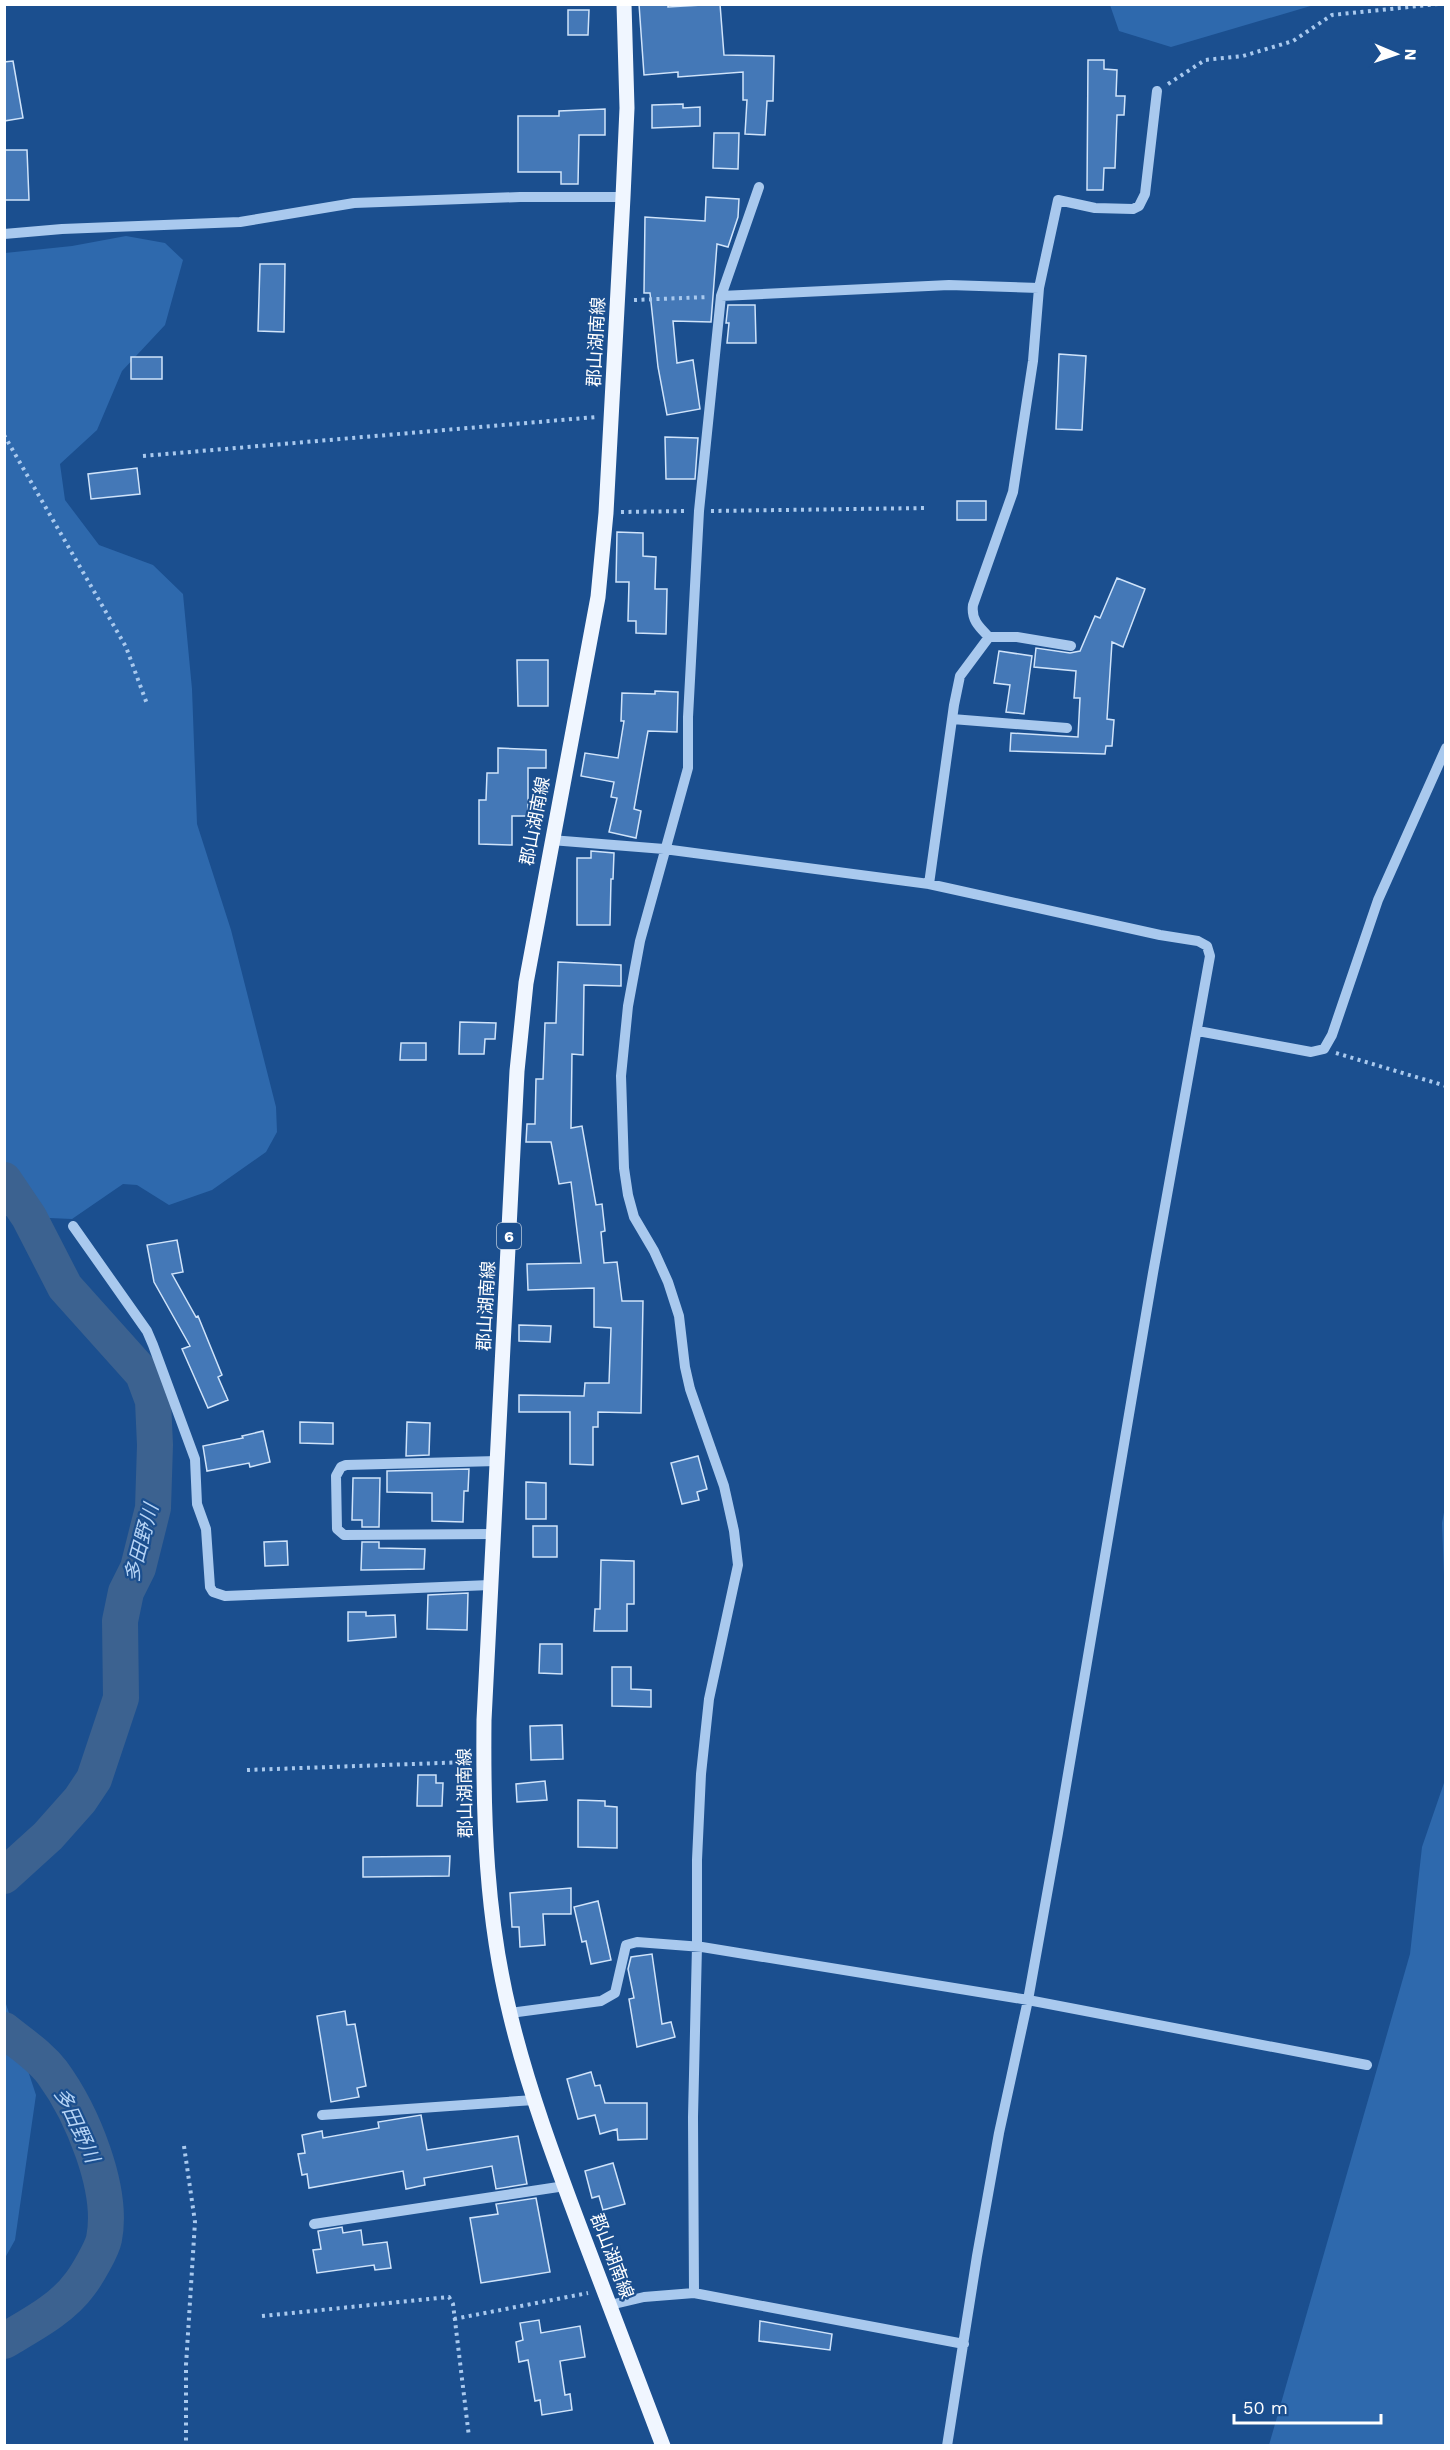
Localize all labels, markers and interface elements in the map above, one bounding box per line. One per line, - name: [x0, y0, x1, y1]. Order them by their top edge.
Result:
- north arrow: [1366, 24, 1426, 84]
- text: N: [1401, 48, 1420, 61]
- street label: 郡山湖南線: [583, 296, 608, 387]
- street label: 郡山湖南線: [516, 775, 553, 867]
- road number: 6: [497, 1223, 521, 1249]
- street label: 郡山湖南線: [473, 1260, 498, 1351]
- water label: 多田野川: [119, 1499, 163, 1585]
- street label: 郡山湖南線: [453, 1748, 476, 1838]
- water label: 多田野川: [49, 2084, 106, 2168]
- street label: 郡山湖南線: [587, 2210, 638, 2302]
- scale bar: [1234, 2387, 1381, 2425]
- text: 50 m: [1243, 2397, 1288, 2418]

